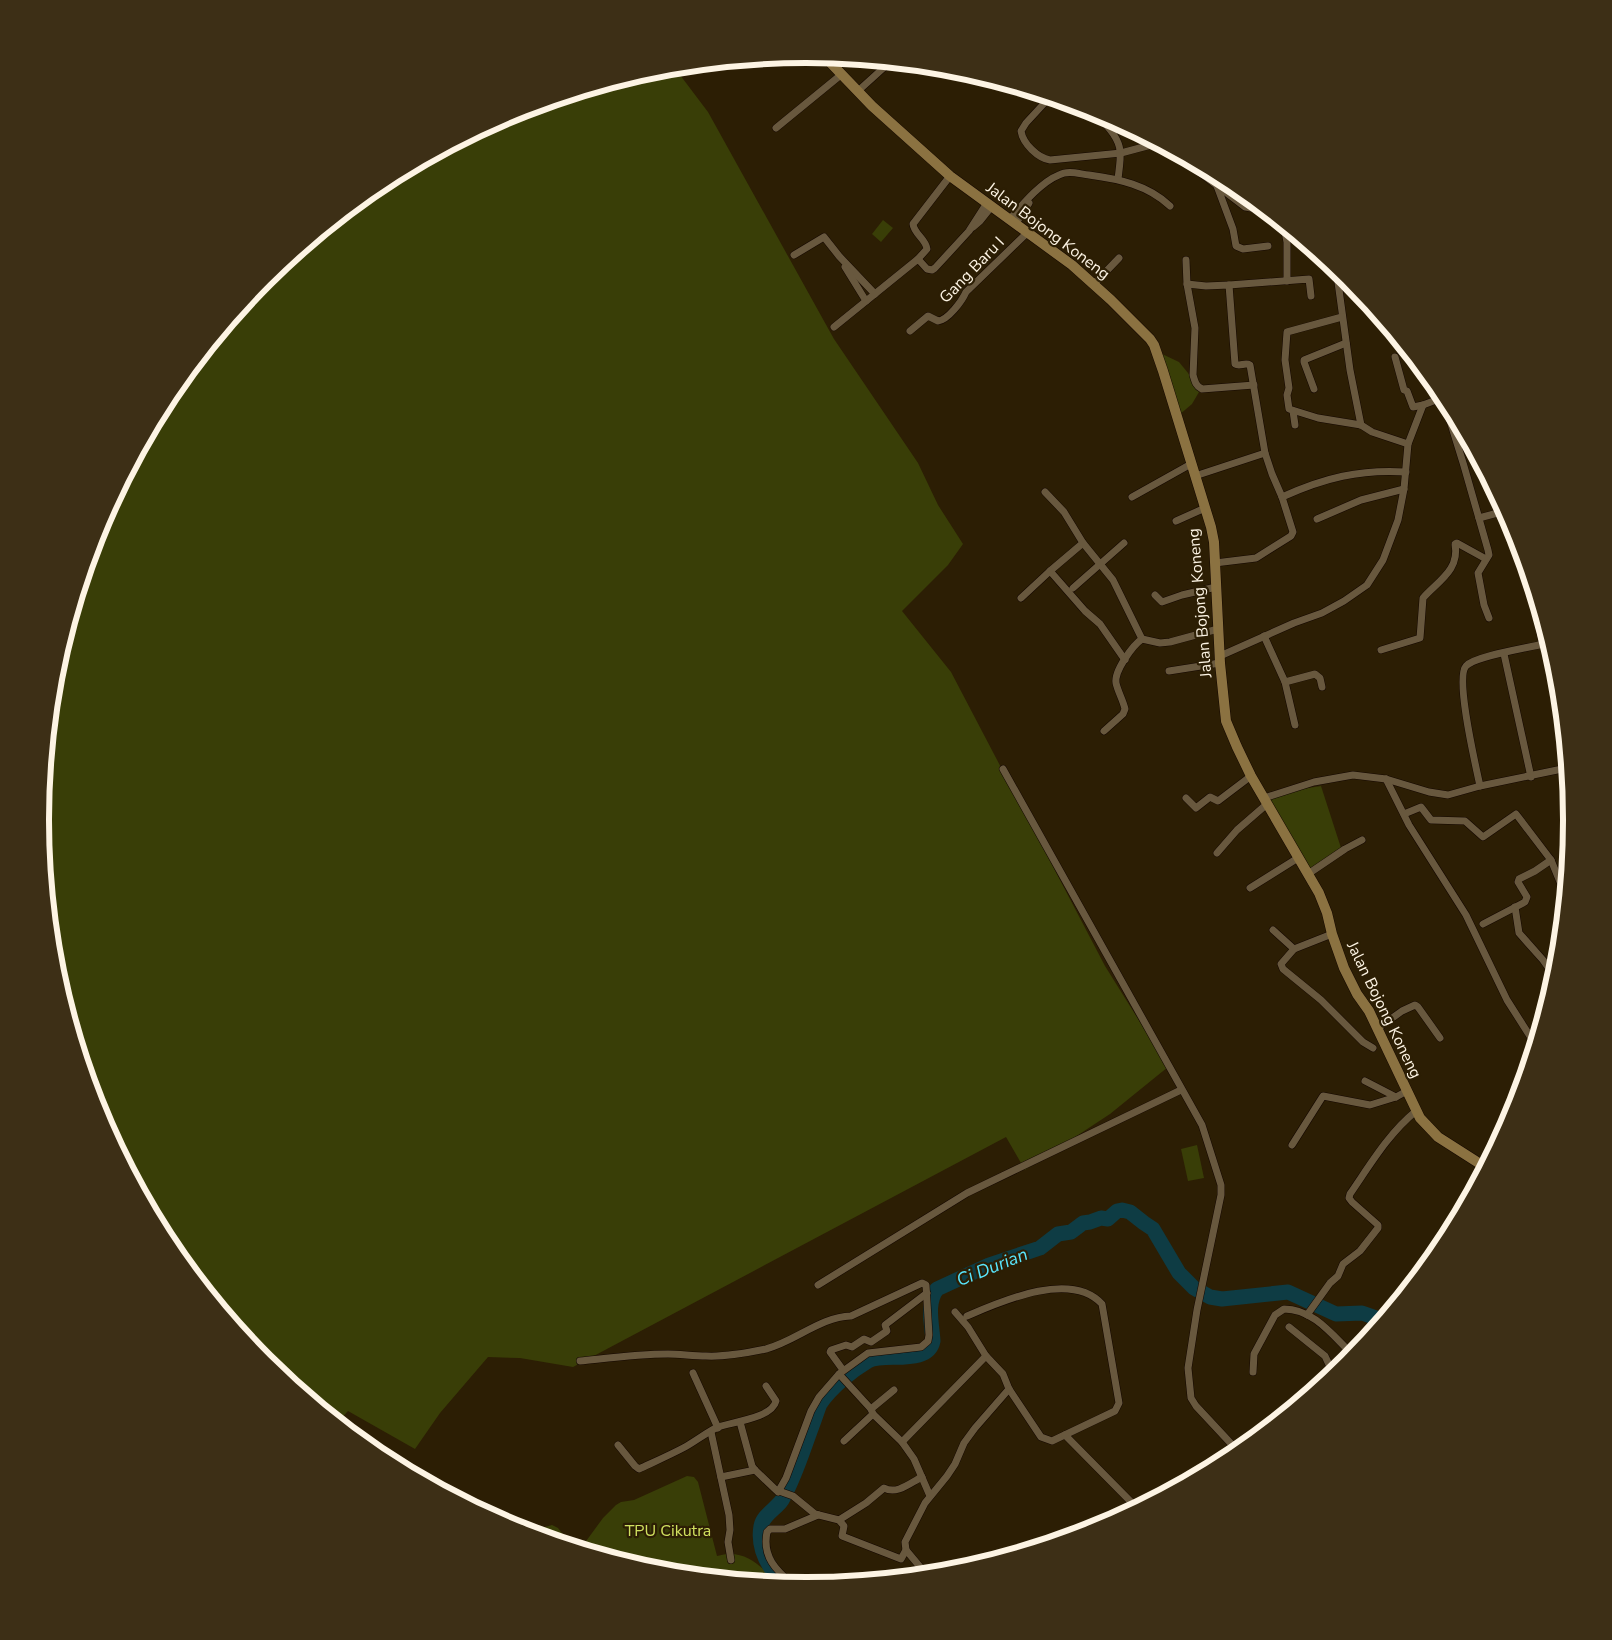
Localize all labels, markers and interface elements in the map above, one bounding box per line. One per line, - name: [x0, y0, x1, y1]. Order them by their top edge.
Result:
- street label: Jalan Bojong Koneng: [981, 177, 1114, 285]
- street label: Gang Baru I: [935, 232, 1009, 308]
- street label: Jalan Bojong Koneng: [1183, 527, 1218, 680]
- street label: Jalan Bojong Koneng: [1341, 937, 1427, 1082]
- water label: Ci Durian: [953, 1242, 1031, 1292]
- park label: TPU Cikutra: [625, 1520, 711, 1542]

